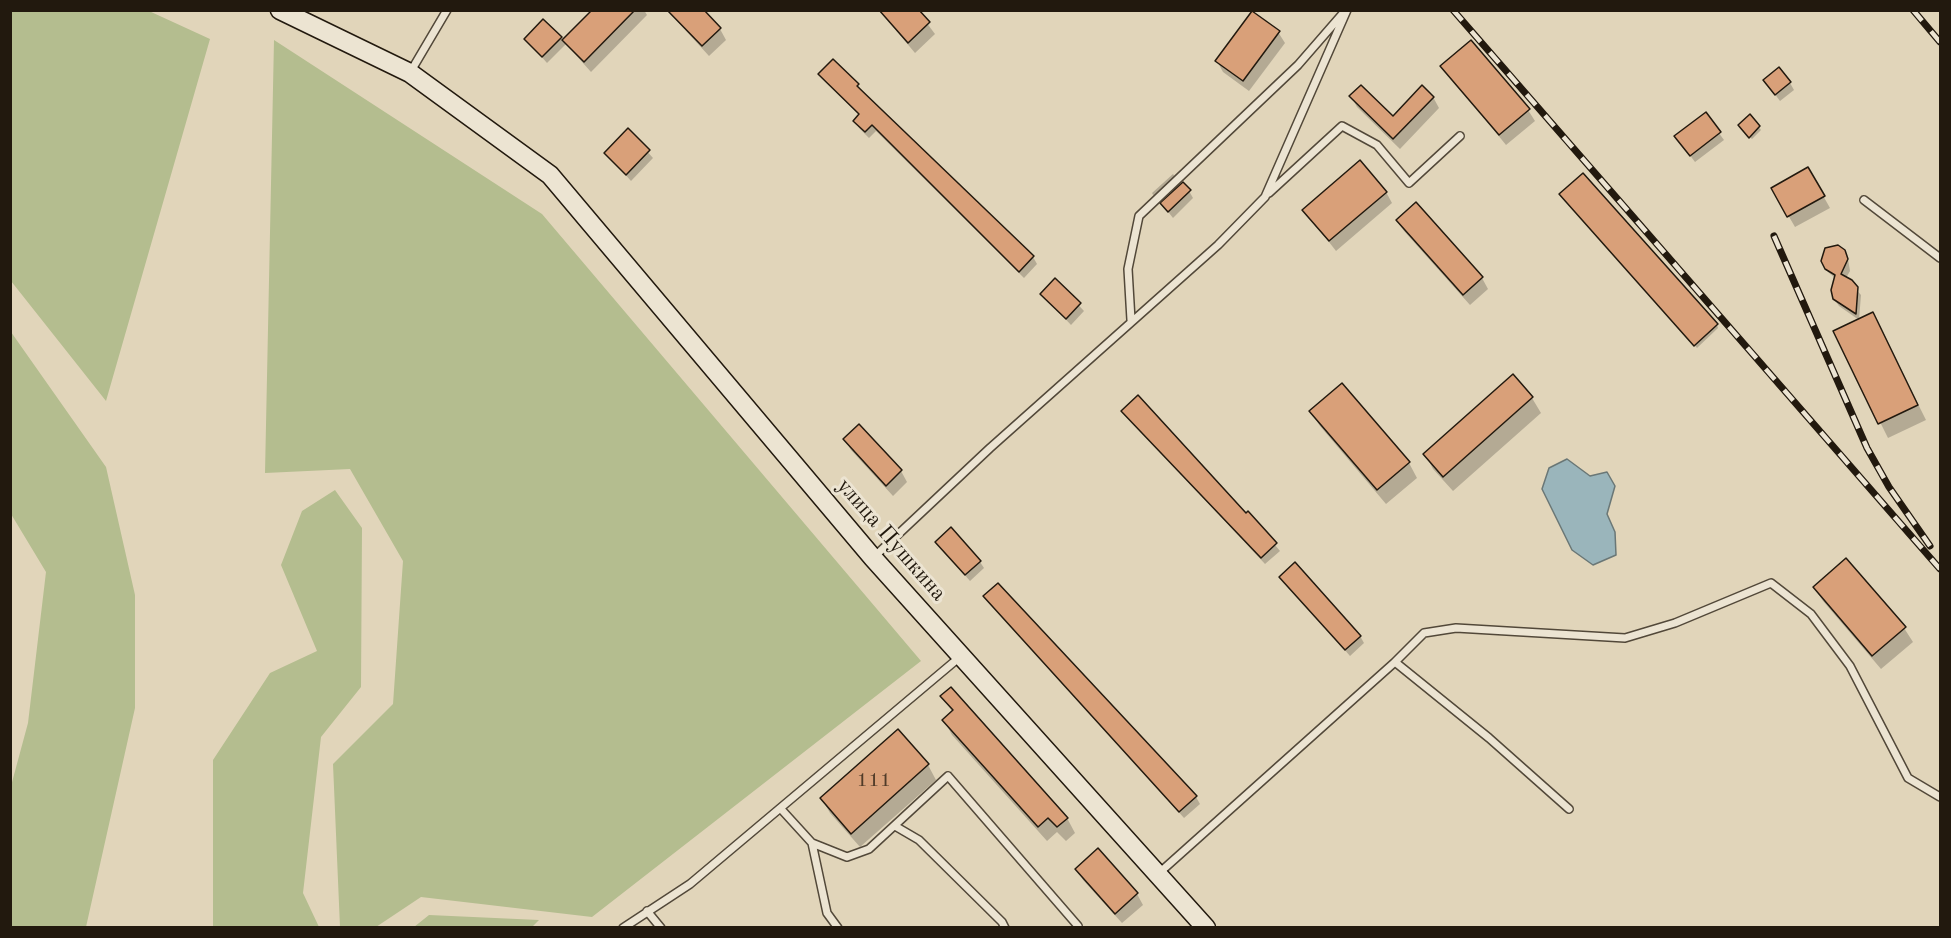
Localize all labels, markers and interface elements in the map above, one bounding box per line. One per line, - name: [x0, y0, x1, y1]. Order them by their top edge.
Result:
- street label: улица Пушкина: [831, 473, 951, 607]
- house number: 111: [857, 769, 891, 793]

